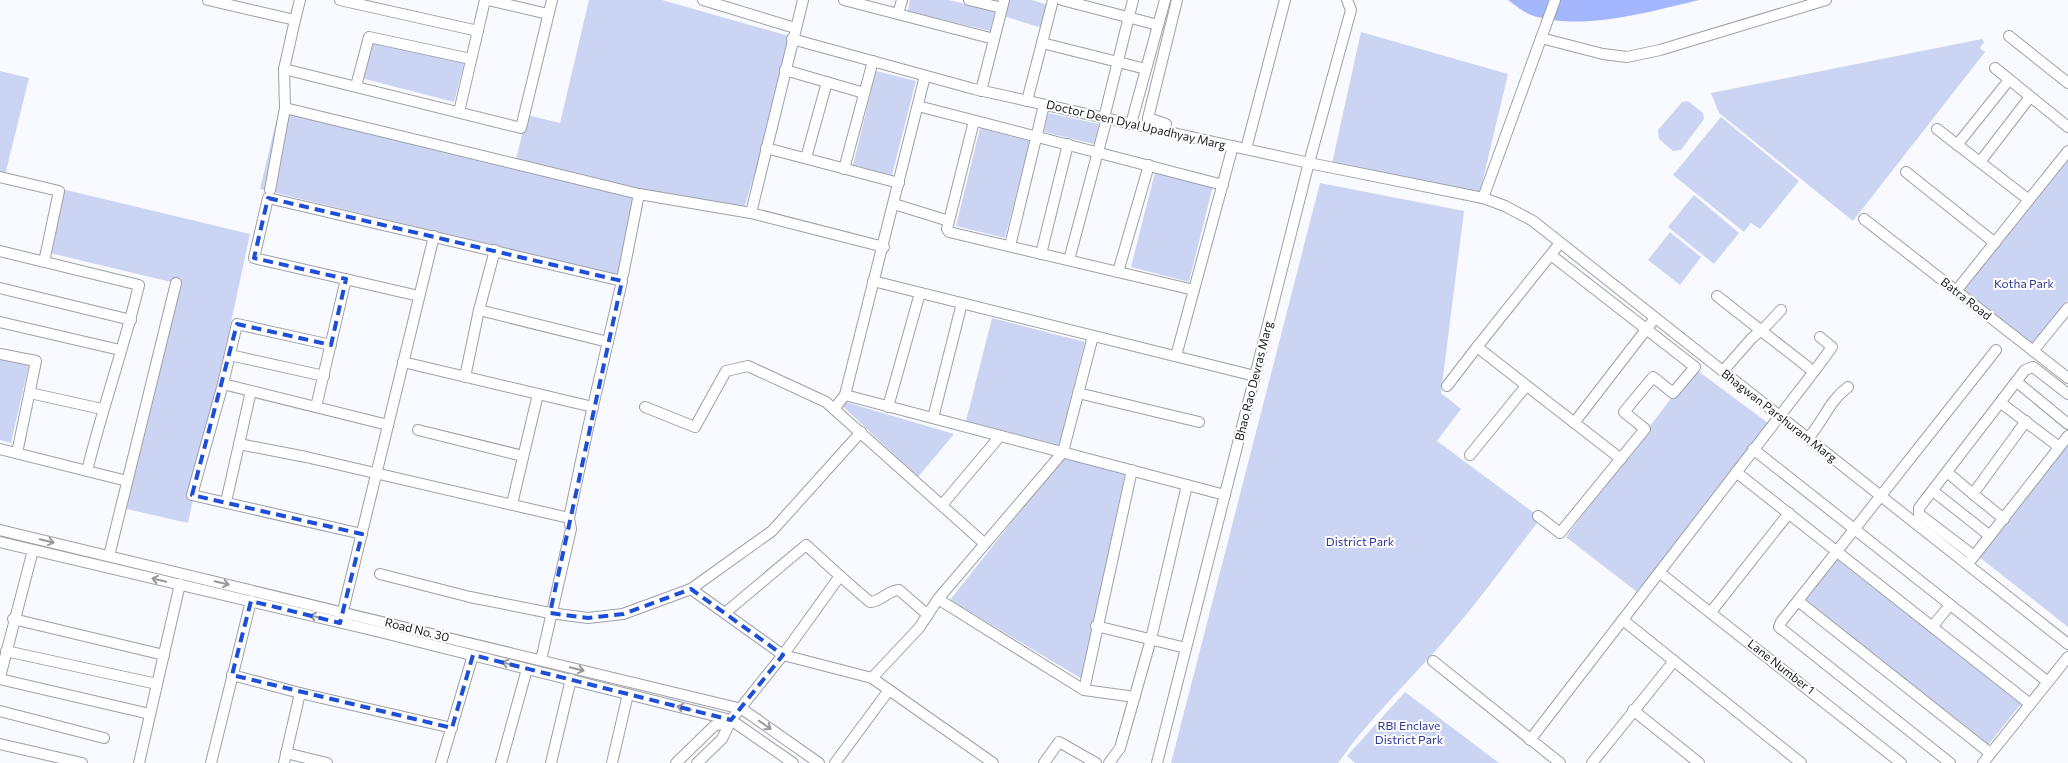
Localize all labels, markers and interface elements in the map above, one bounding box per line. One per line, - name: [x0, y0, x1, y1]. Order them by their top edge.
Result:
- street label: Doctor Deen Dyal Upadhyay Marg: [1045, 97, 1228, 152]
- street label: Batra Road: [1939, 274, 1995, 322]
- park label: Kotha Park: [1994, 276, 2055, 290]
- street label: Bhao Rao Devras Marg: [1231, 319, 1275, 442]
- street label: Bhagwan Parshuram Marg: [1719, 366, 1840, 465]
- park label: District Park: [1326, 534, 1395, 548]
- one-way arrow: [39, 537, 55, 546]
- one-way arrow: [152, 575, 168, 584]
- one-way arrow: [214, 579, 230, 588]
- one-way arrow: [310, 612, 326, 621]
- street label: Road No. 30: [383, 614, 451, 644]
- street label: Lane Number 1: [1746, 636, 1818, 697]
- one-way arrow: [502, 659, 518, 668]
- one-way arrow: [568, 665, 584, 674]
- one-way arrow: [676, 703, 692, 712]
- park label: RBI Enclave District Park: [1375, 718, 1444, 746]
- one-way arrow: [758, 720, 772, 730]

